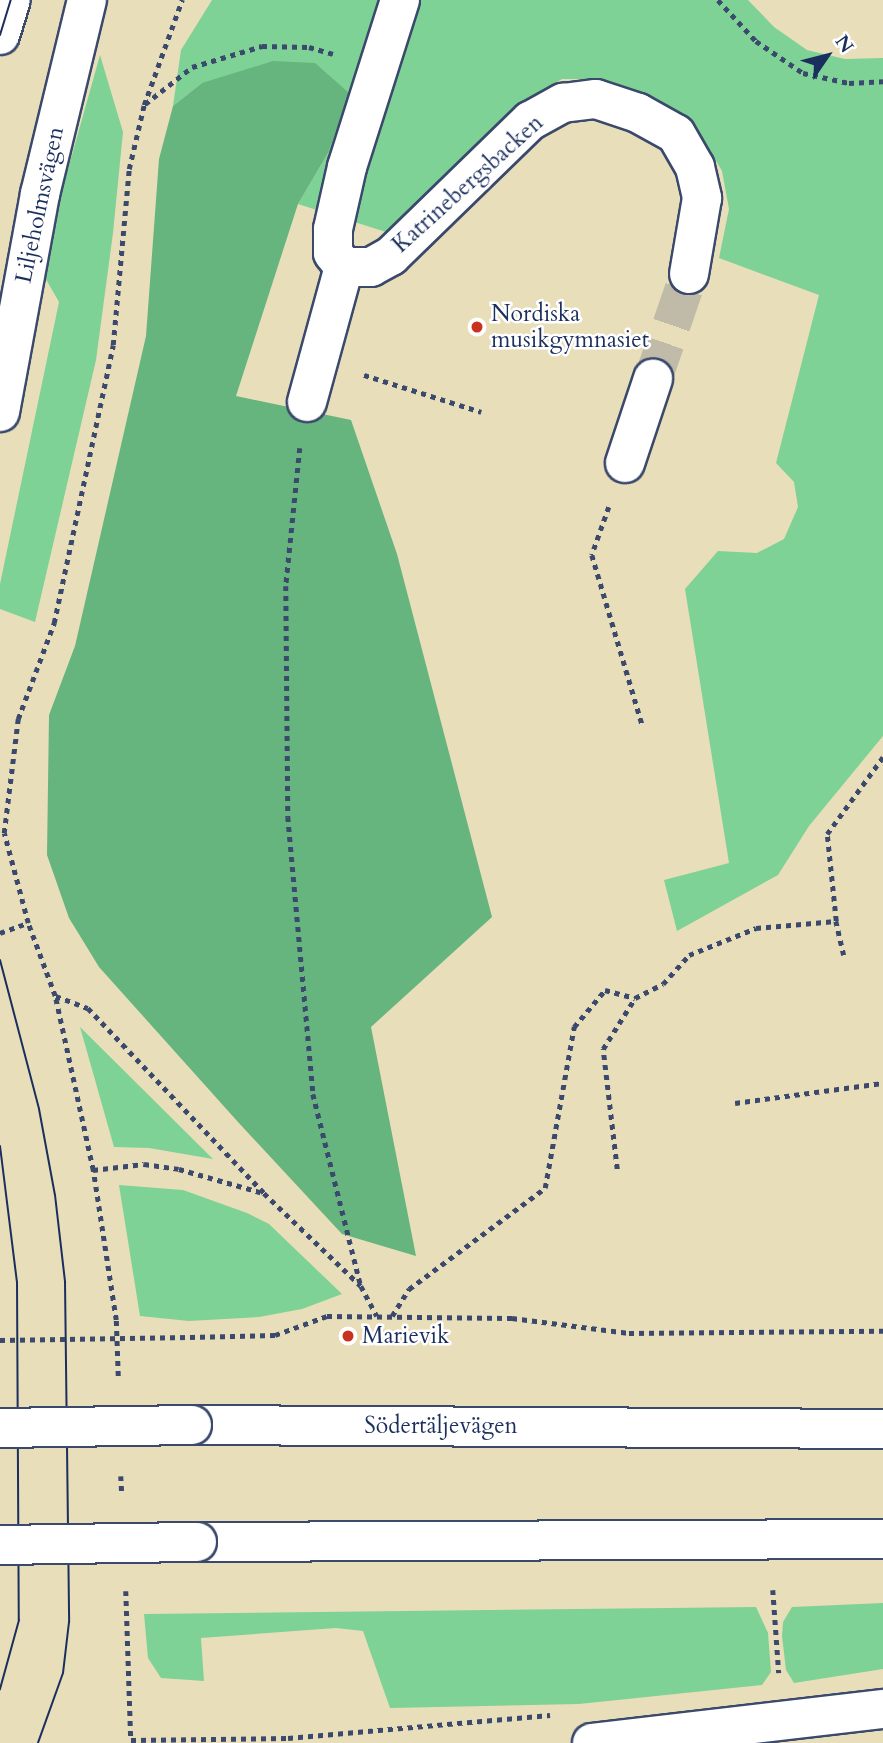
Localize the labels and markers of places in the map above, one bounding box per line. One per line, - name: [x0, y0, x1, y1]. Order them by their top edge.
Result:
- place label: Nordiska musikgymnasiet: [491, 300, 649, 354]
- marker: Nordiska musikgymnasiet: [469, 319, 485, 335]
- place label: Marievik: [362, 1322, 449, 1350]
- marker: Marievik: [340, 1328, 356, 1344]

